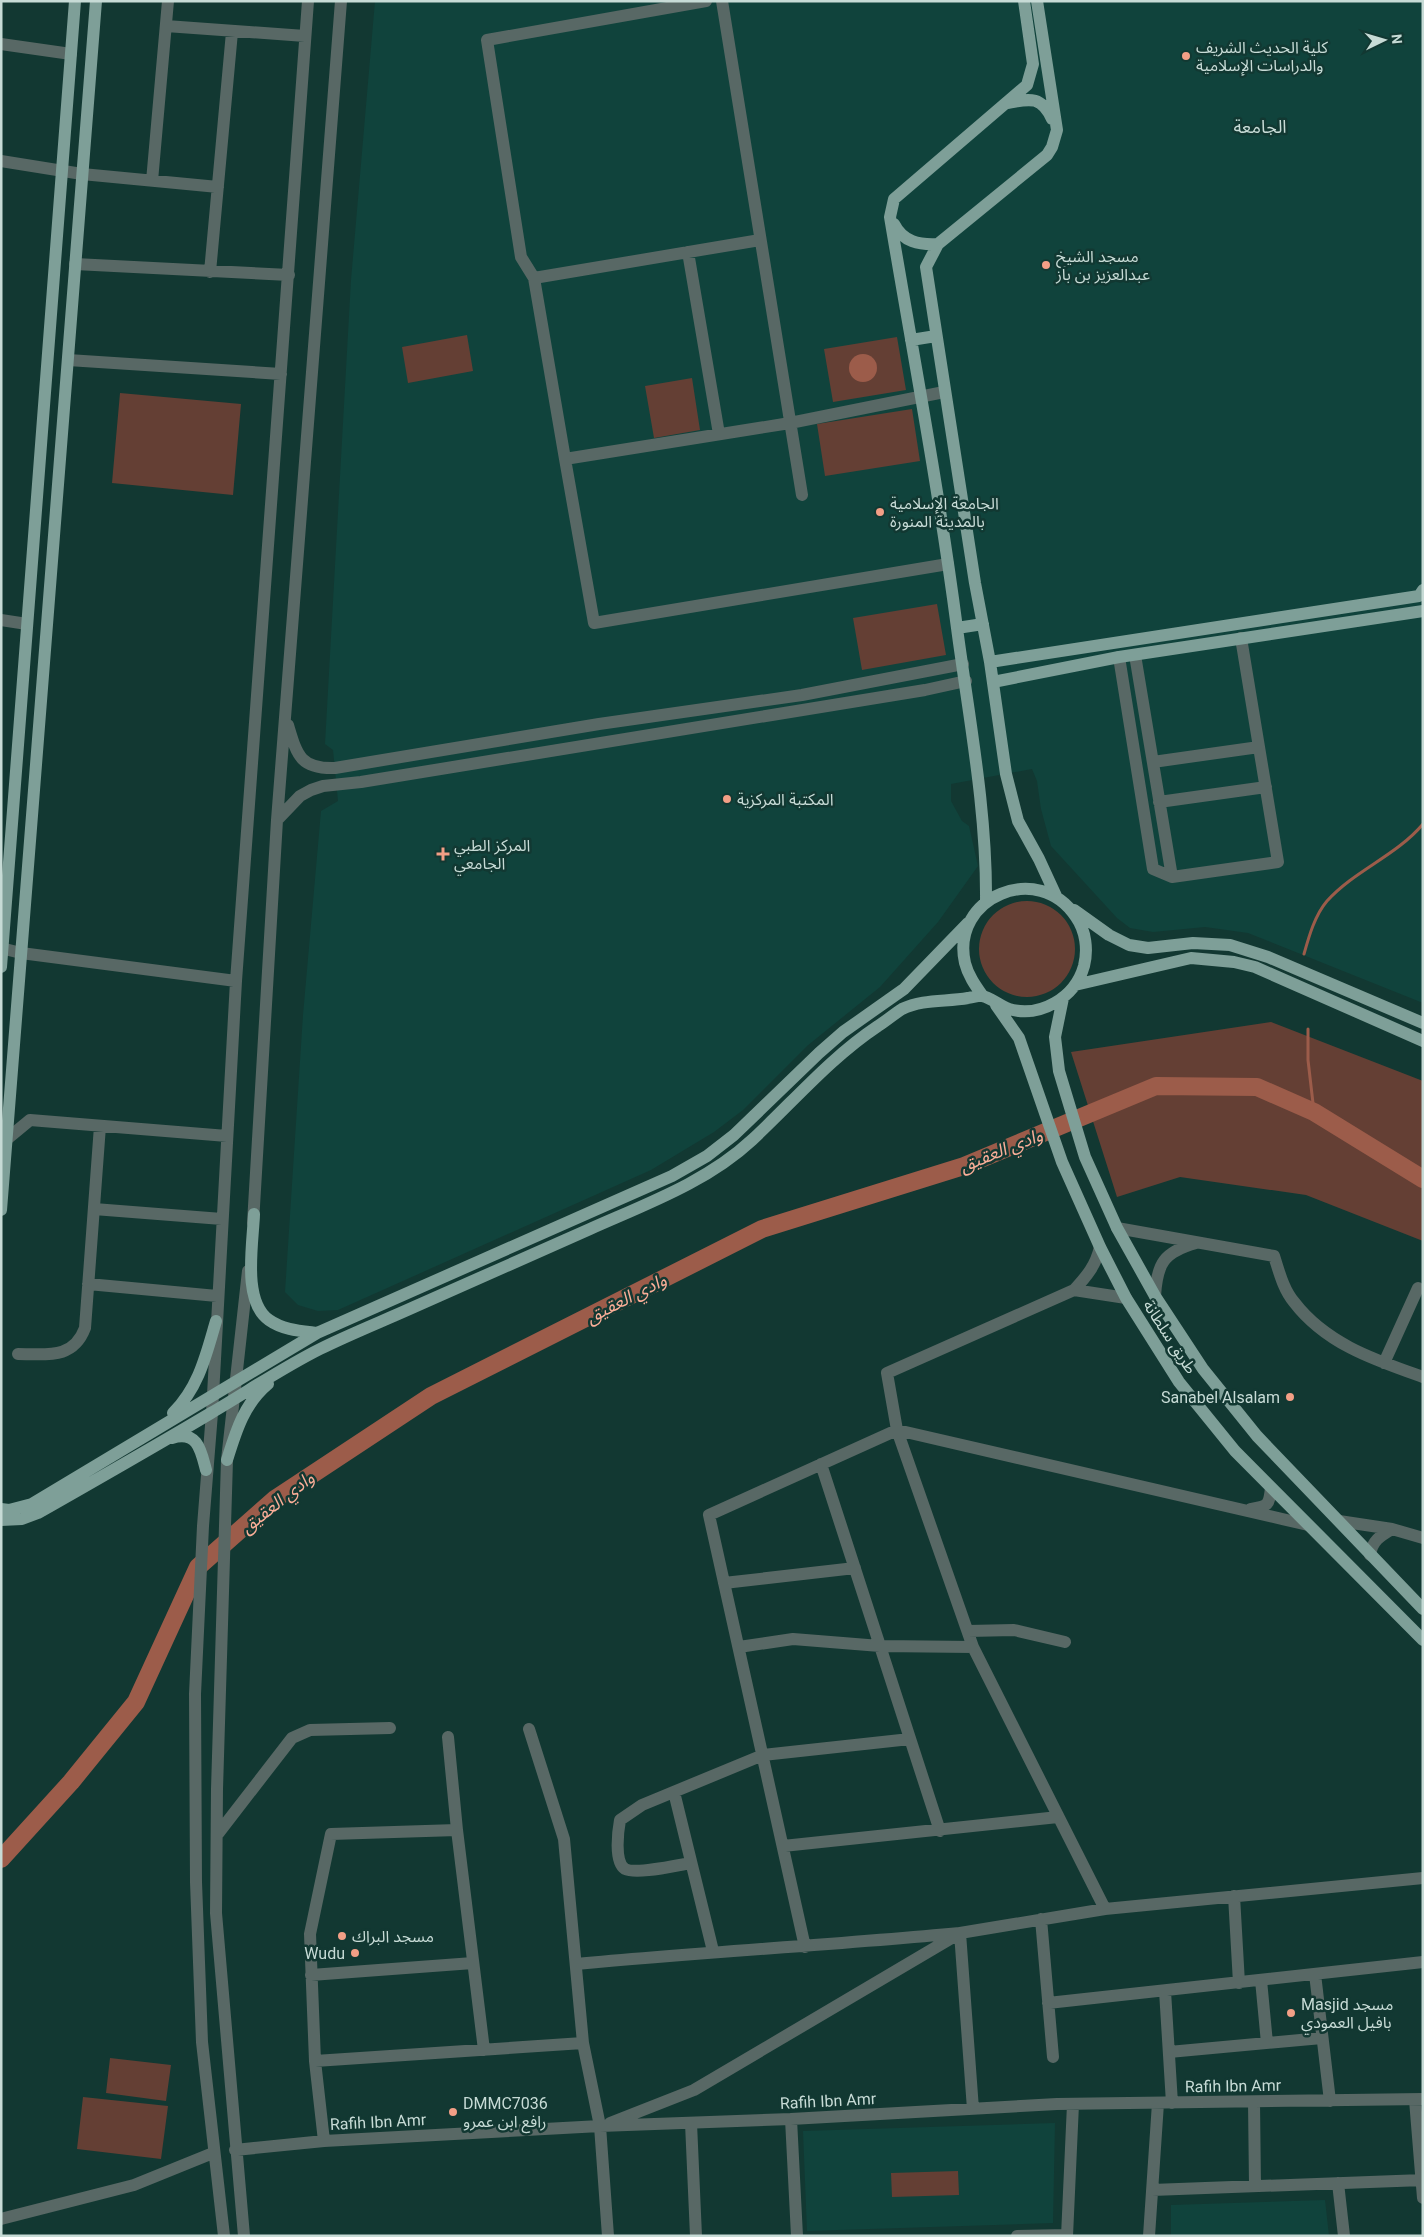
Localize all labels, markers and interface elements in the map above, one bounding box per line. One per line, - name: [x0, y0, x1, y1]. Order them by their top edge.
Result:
- north arrow: [1359, 15, 1409, 65]
- text: N: [1389, 33, 1405, 44]
- place label: كلية الحديث الشريف والدراسات الإسلامية: [1196, 38, 1328, 76]
- marker: كلية الحديث الشريف والدراسات الإسلامية: [1180, 50, 1192, 62]
- district label: الجامعة: [1233, 116, 1287, 137]
- place label: مسجد الشيخ عبدالعزيز بن باز: [1055, 247, 1150, 284]
- marker: مسجد الشيخ عبدالعزيز بن باز: [1040, 259, 1052, 271]
- place label: الجامعة الإسلامية بالمدينة المنورة: [890, 494, 999, 531]
- marker: الجامعة الإسلامية بالمدينة المنورة: [874, 506, 886, 518]
- place label: المكتبة المركزية: [737, 790, 833, 809]
- marker: المكتبة المركزية: [721, 793, 733, 805]
- place label: المركز الطبي الجامعي: [454, 836, 530, 875]
- marker: المركز الطبي الجامعي: [436, 847, 450, 861]
- water label: وادي العقيق: [956, 1124, 1047, 1180]
- water label: وادي العقيق: [582, 1269, 672, 1331]
- street label: طريق سلطانة: [1138, 1297, 1201, 1378]
- place label: Sanabel Alsalam: [1161, 1388, 1280, 1407]
- marker: Sanabel Alsalam: [1284, 1391, 1296, 1403]
- water label: وادي العقيق: [236, 1467, 321, 1541]
- place label: مسجد البراك: [352, 1927, 434, 1946]
- marker: مسجد البراك: [336, 1930, 348, 1942]
- place label: Wudu: [304, 1944, 345, 1963]
- marker: Wudu: [349, 1947, 361, 1959]
- place label: Masjid مسجد بافيل العمودي: [1301, 1995, 1393, 2034]
- marker: Masjid مسجد بافيل العمودي: [1285, 2007, 1297, 2019]
- street label: Rafih Ibn Amr: [1185, 2076, 1282, 2096]
- street label: Rafih Ibn Amr: [779, 2089, 877, 2113]
- place label: DMMC7036 رافع ابن عمرو: [463, 2094, 548, 2134]
- marker: DMMC7036 رافع ابن عمرو: [447, 2106, 459, 2118]
- street label: Rafih Ibn Amr: [329, 2110, 427, 2134]

